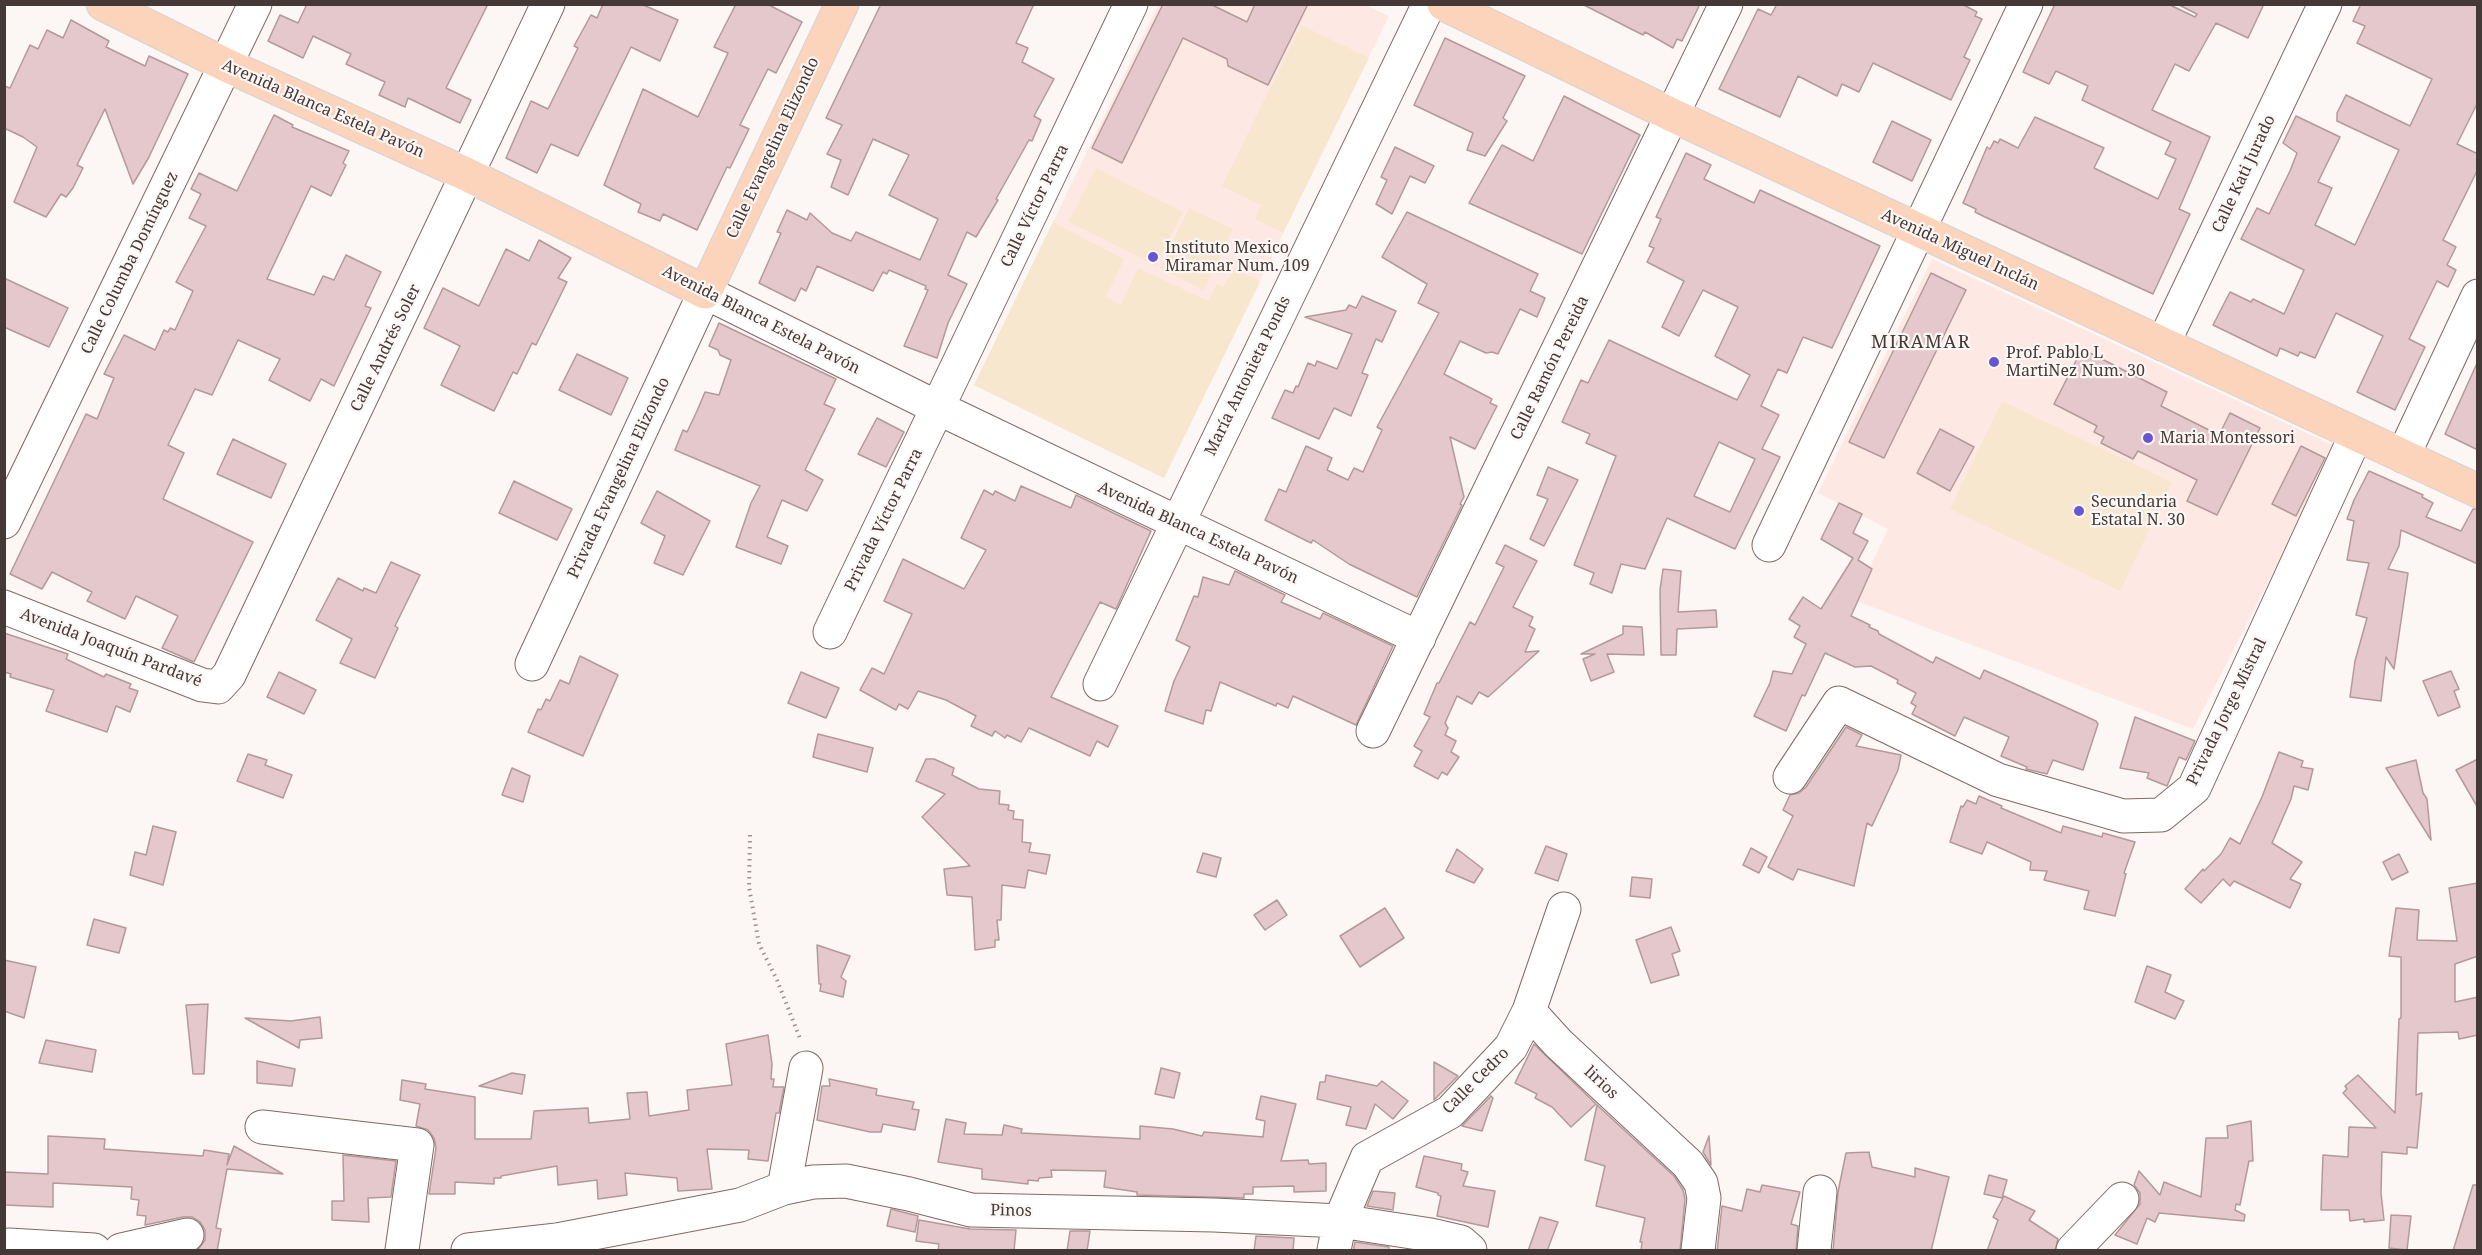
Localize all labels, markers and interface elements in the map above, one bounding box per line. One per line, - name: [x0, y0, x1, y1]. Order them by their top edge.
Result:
- street label: Calle Evangelina Elizondo: [723, 54, 823, 242]
- street label: Avenida Blanca Estela Pavón: [219, 56, 427, 162]
- street label: Calle Kati Jurado: [2208, 112, 2280, 236]
- street label: Calle Víctor Parra: [997, 141, 1073, 271]
- street label: Calle Columba Domínguez: [77, 169, 183, 357]
- street label: Avenida Miguel Inclán: [1878, 205, 2042, 295]
- place label: Instituto Mexico Miramar Num. 109: [1165, 238, 1310, 276]
- marker: Instituto Mexico Miramar Num. 109: [1146, 250, 1160, 264]
- street label: Avenida Blanca Estela Pavón: [659, 262, 863, 378]
- street label: Calle Andrés Soler: [347, 281, 425, 415]
- street label: María Antonieta Ponds: [1201, 293, 1295, 459]
- street label: Calle Ramón Pereida: [1507, 293, 1593, 443]
- district label: MIRAMAR: [1871, 332, 1971, 354]
- place label: Prof. Pablo L MartiNez Num. 30: [2006, 343, 2145, 381]
- marker: Prof. Pablo L MartiNez Num. 30: [1987, 355, 2001, 369]
- street label: Privada Evangelina Elizondo: [564, 374, 674, 582]
- place label: Maria Montessori: [2160, 428, 2295, 448]
- marker: Maria Montessori: [2141, 431, 2155, 445]
- street label: Privada Víctor Parra: [841, 446, 927, 594]
- street label: Avenida Blanca Estela Pavón: [1095, 478, 1301, 588]
- place label: Secundaria Estatal N. 30: [2091, 492, 2185, 530]
- marker: Secundaria Estatal N. 30: [2072, 504, 2086, 518]
- street label: Avenida Joaquín Pardavé: [17, 604, 205, 692]
- street label: Privada Jorge Mistral: [2183, 635, 2271, 789]
- street label: Calle Cedro: [1439, 1044, 1513, 1118]
- street label: lirios: [1580, 1063, 1622, 1103]
- street label: Pinos: [990, 1201, 1032, 1221]

